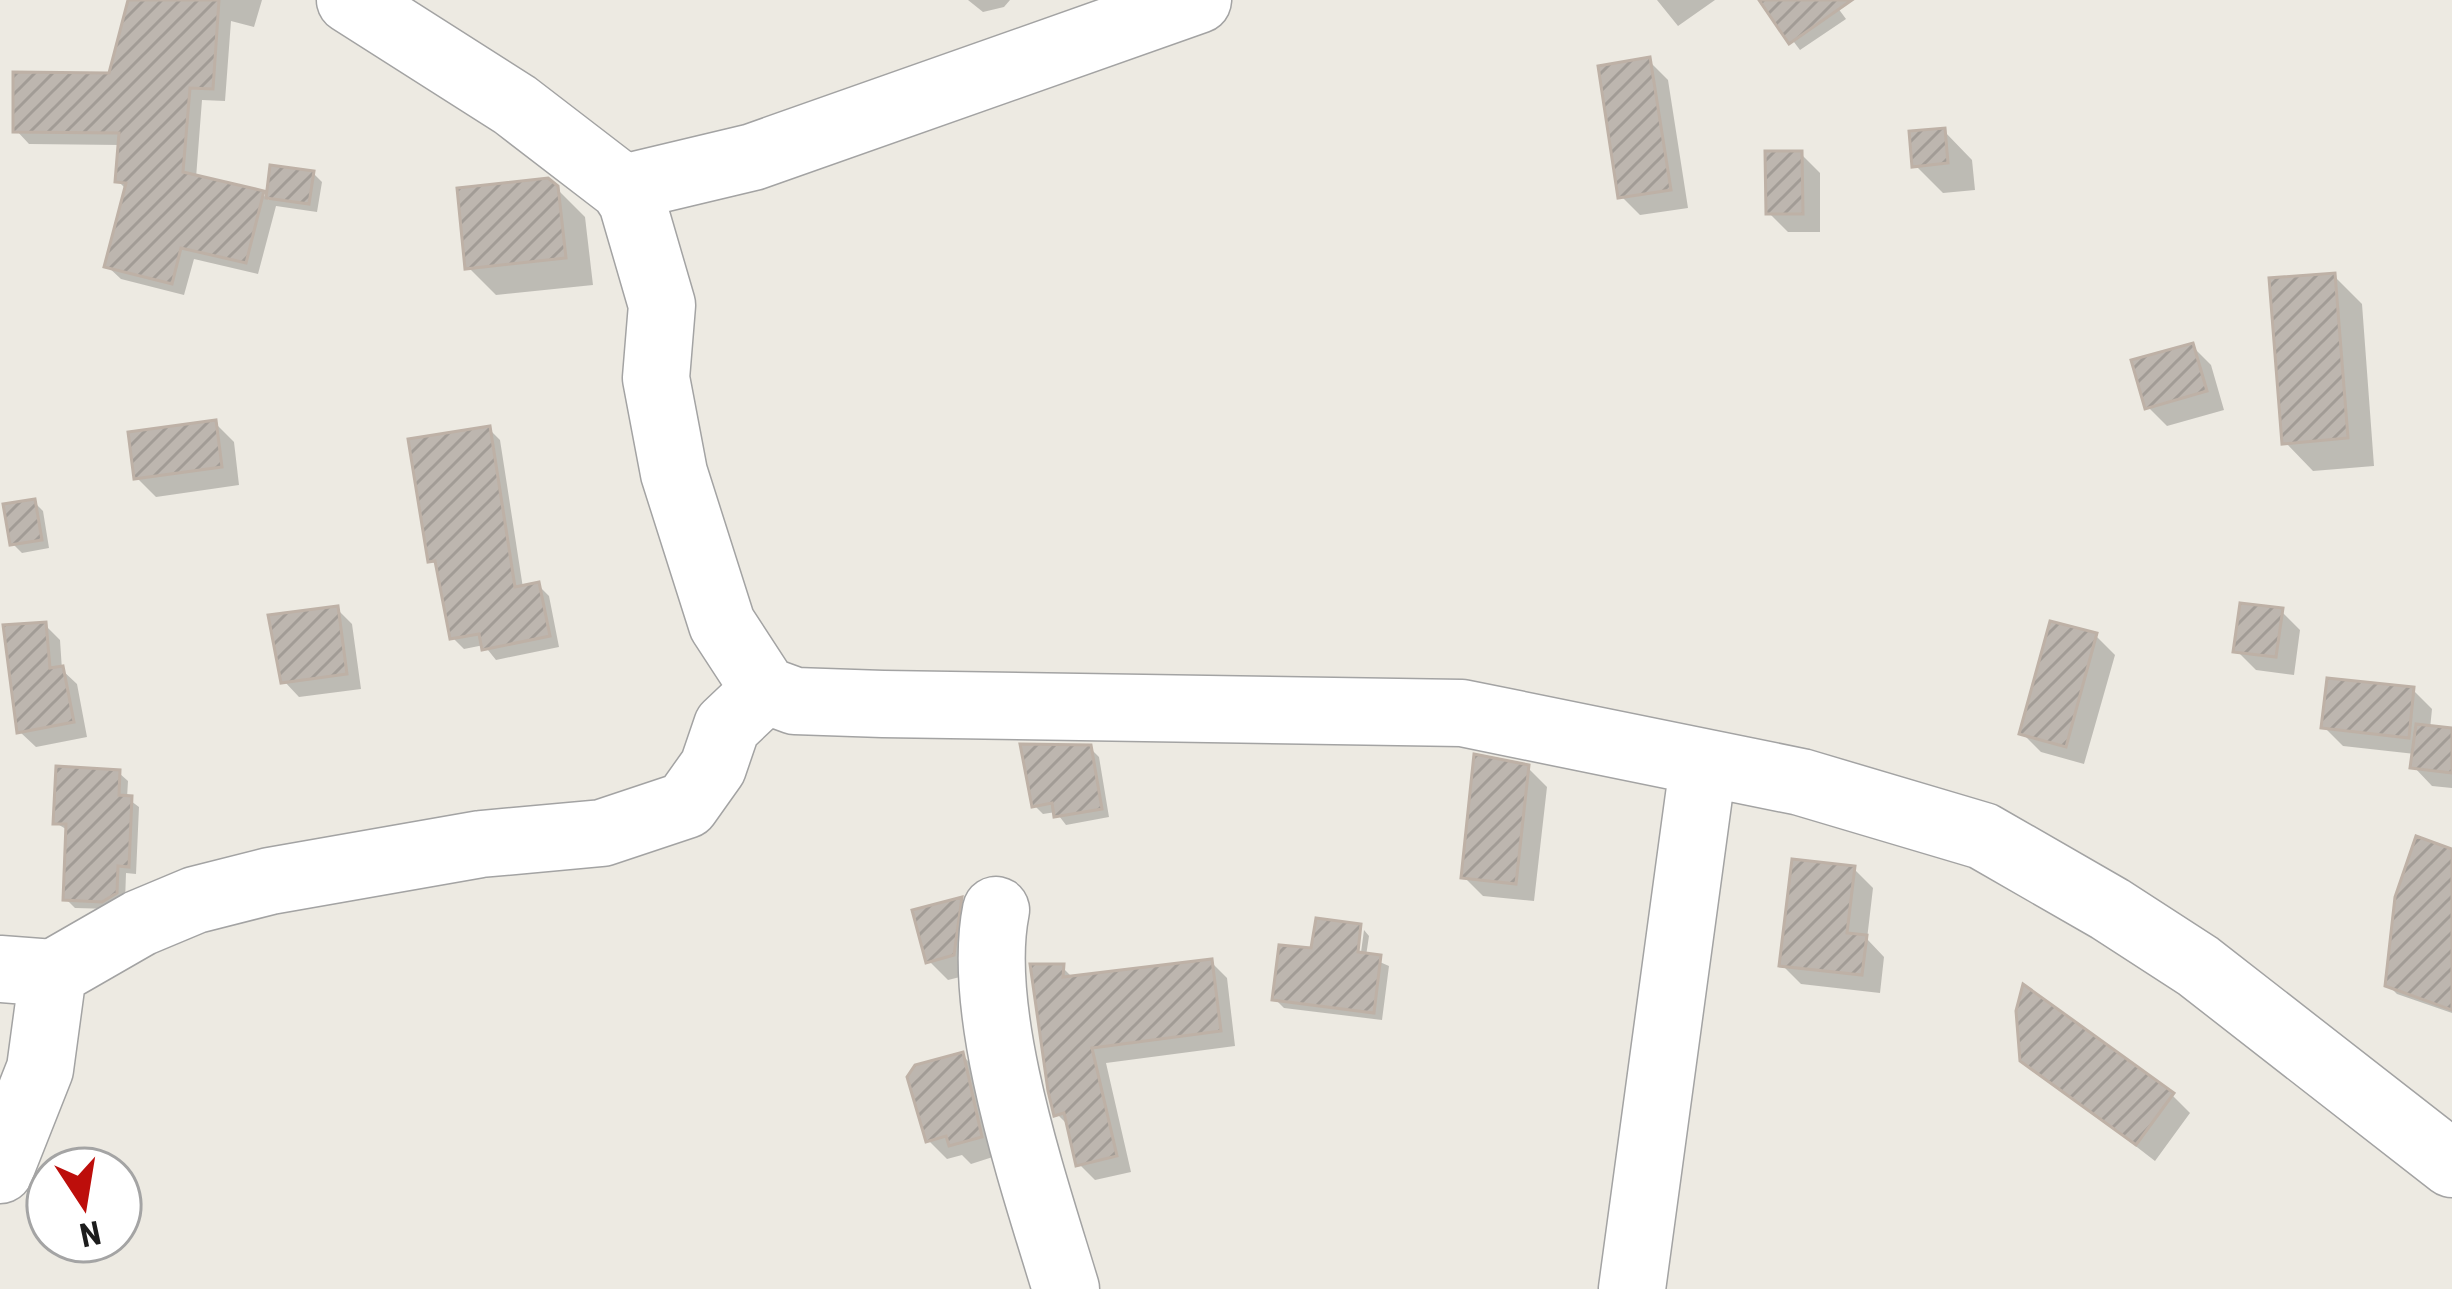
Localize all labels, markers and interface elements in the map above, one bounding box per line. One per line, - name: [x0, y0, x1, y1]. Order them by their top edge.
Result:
- north arrow: [24, 1145, 144, 1265]
- text: N: [76, 1213, 104, 1255]

